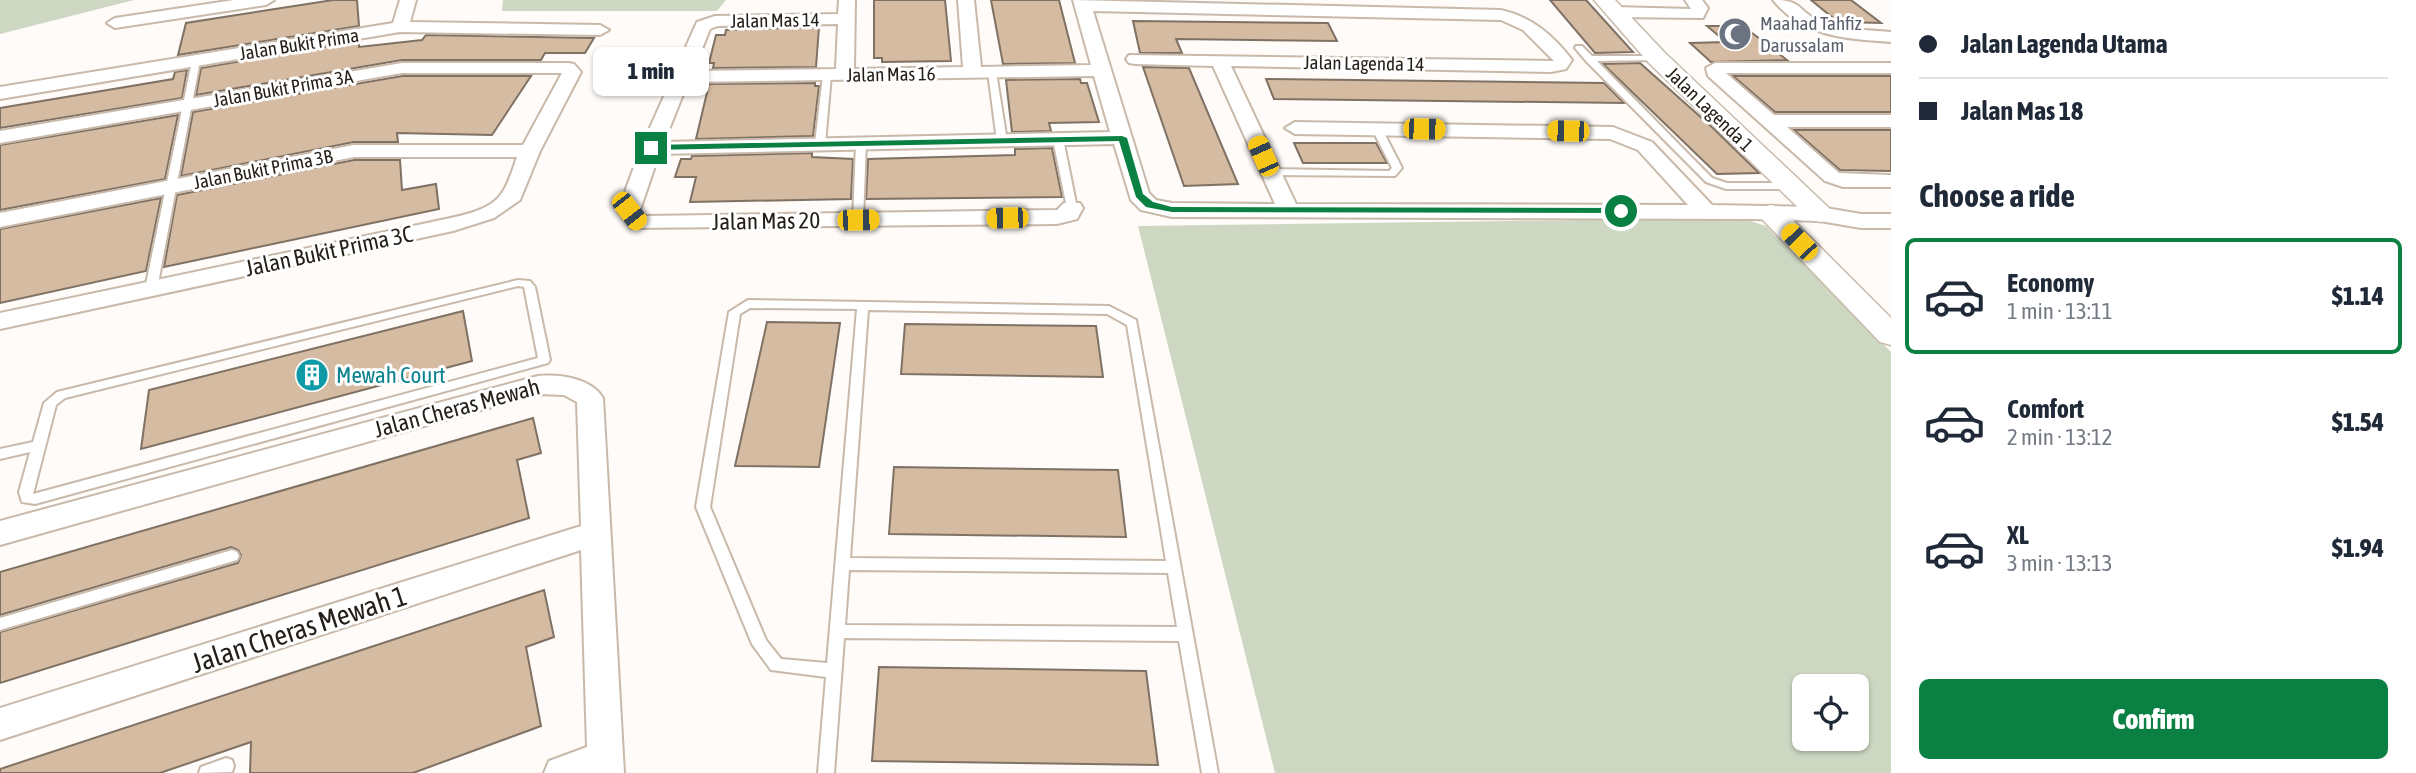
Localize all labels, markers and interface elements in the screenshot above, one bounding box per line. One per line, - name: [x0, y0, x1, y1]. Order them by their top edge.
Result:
- street label: Jalan Mas 14: [730, 8, 820, 32]
- place label: Maahad Tahfiz Darussalam: [1760, 12, 1862, 56]
- mosque icon: Maahad Tahfiz Darussalam: [1716, 15, 1754, 53]
- street label: Jalan Bukit Prima: [238, 24, 360, 64]
- text: Jalan Lagenda Utama: [1961, 29, 2168, 59]
- callout: 1 min: [593, 46, 709, 96]
- street label: Jalan Lagenda 14: [1303, 51, 1425, 75]
- text: 1 min: [628, 58, 674, 84]
- street label: Jalan Mas 16: [846, 62, 936, 86]
- street label: Jalan Lagenda 1: [1662, 62, 1758, 156]
- street label: Jalan Bukit Prima 3A: [211, 65, 355, 111]
- text: Jalan Mas 18: [1961, 96, 2083, 126]
- car: [1403, 118, 1446, 140]
- car: [1547, 120, 1590, 142]
- route end: [635, 132, 667, 164]
- car: [1245, 133, 1282, 179]
- street label: Jalan Bukit Prima 3B: [192, 145, 334, 193]
- text: Choose a ride: [1919, 177, 2075, 214]
- car: [608, 188, 651, 234]
- route start: [1605, 195, 1637, 227]
- street label: Jalan Mas 20: [712, 207, 820, 235]
- car: [986, 207, 1029, 229]
- car: [837, 209, 880, 231]
- car: [1777, 220, 1822, 264]
- street label: Jalan Bukit Prima 3C: [243, 221, 415, 281]
- icon: car: [1923, 265, 1986, 328]
- text: Economy: [2007, 268, 2094, 298]
- text: $1.14: [2332, 281, 2384, 311]
- text: 1 min · 13:11: [2007, 298, 2113, 324]
- building icon: Mewah Court: [293, 356, 331, 394]
- place label: Mewah Court: [336, 362, 446, 388]
- street label: Jalan Cheras Mewah: [371, 373, 543, 443]
- icon: car: [1923, 391, 1986, 454]
- text: Comfort: [2007, 394, 2084, 424]
- text: $1.54: [2332, 407, 2384, 437]
- text: 2 min · 13:12: [2007, 424, 2113, 450]
- icon: car: [1923, 517, 1986, 580]
- text: XL: [2007, 520, 2029, 550]
- text: $1.94: [2332, 533, 2384, 563]
- text: 3 min · 13:13: [2007, 550, 2113, 576]
- street label: Jalan Cheras Mewah 1: [187, 579, 411, 679]
- map controls: [1792, 674, 1869, 751]
- button: locate: [1792, 674, 1869, 751]
- button: Confirm: [1919, 679, 2388, 759]

